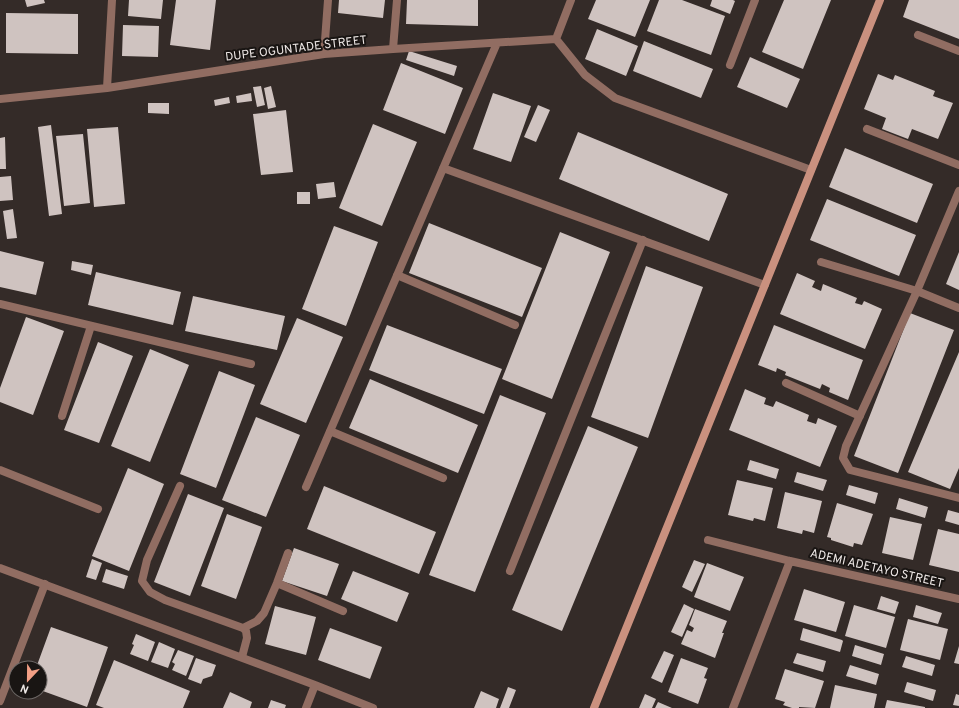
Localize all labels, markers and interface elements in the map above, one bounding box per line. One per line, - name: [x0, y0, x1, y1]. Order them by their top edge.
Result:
- street label: DUPE OGUNTADE STREET: [224, 32, 368, 66]
- street label: ADEMI ADETAYO STREET: [808, 546, 945, 592]
- north arrow: [8, 660, 48, 700]
- text: N: [18, 680, 31, 696]

